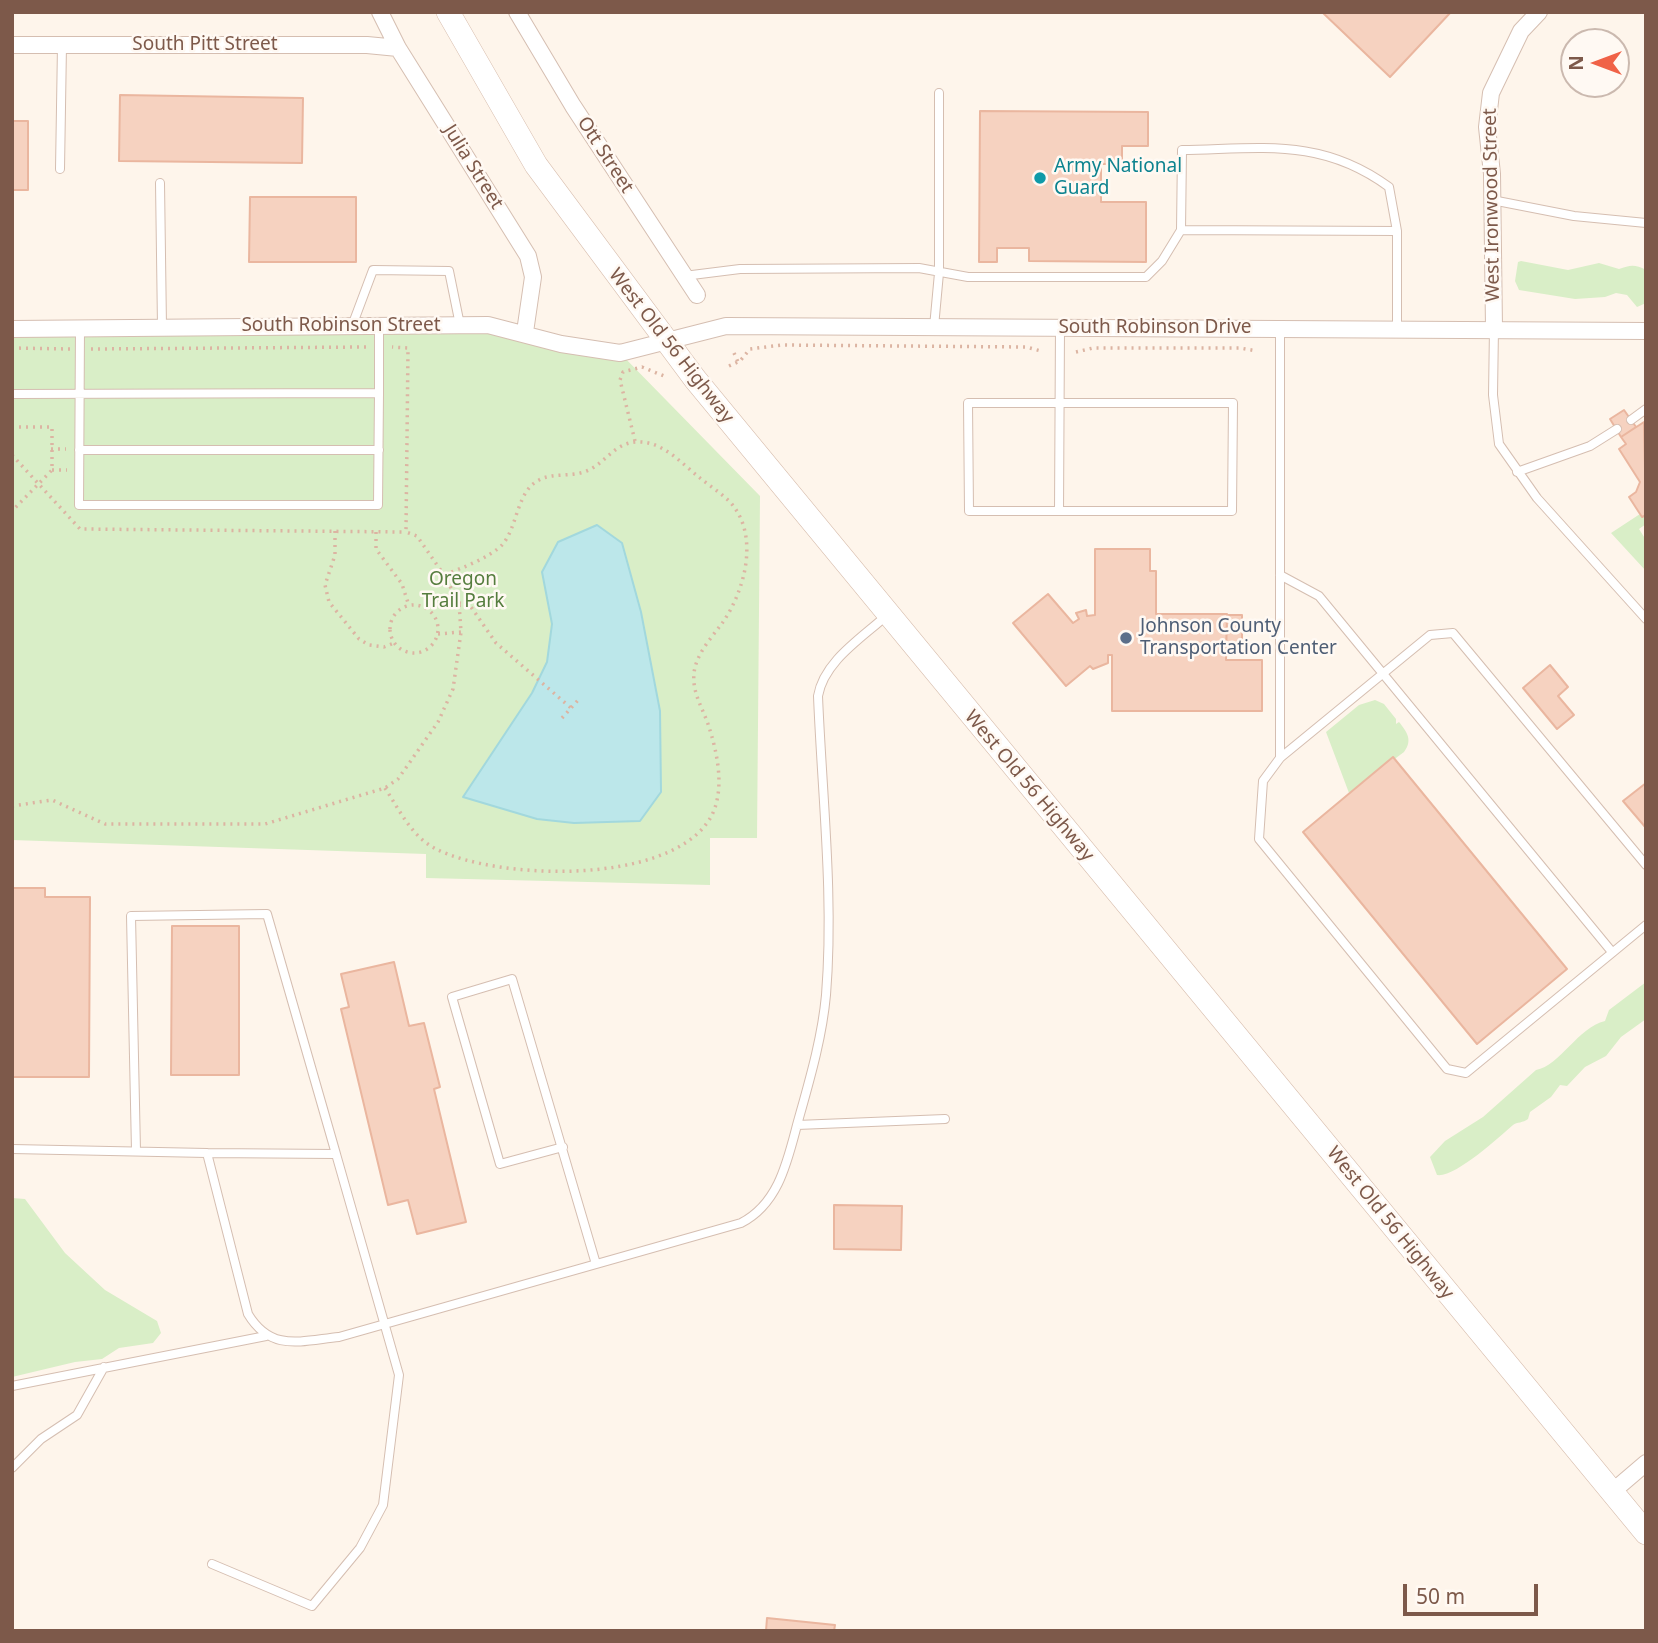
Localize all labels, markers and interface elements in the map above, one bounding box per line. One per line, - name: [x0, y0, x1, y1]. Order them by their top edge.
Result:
- north arrow: [1560, 28, 1630, 98]
- street label: South Pitt Street: [132, 34, 278, 56]
- text: N: [1563, 55, 1589, 71]
- street label: West Ironwood Street: [1479, 108, 1505, 302]
- street label: Ott Street: [572, 112, 638, 198]
- street label: Julia Street: [438, 121, 508, 213]
- place label: Army National Guard: [1054, 156, 1182, 200]
- marker: Army National Guard: [1032, 170, 1048, 186]
- street label: West Old 56 Highway: [604, 264, 738, 428]
- street label: South Robinson Street: [241, 315, 441, 337]
- street label: South Robinson Drive: [1058, 317, 1252, 339]
- park label: Oregon Trail Park: [422, 569, 504, 613]
- place label: Johnson County Transportation Center: [1140, 616, 1337, 660]
- marker: Johnson County Transportation Center: [1118, 630, 1134, 646]
- street label: West Old 56 Highway: [959, 706, 1099, 866]
- street label: West Old 56 Highway: [1321, 1142, 1459, 1304]
- scale bar: [1406, 1570, 1541, 1614]
- text: 50 m: [1416, 1582, 1465, 1610]

